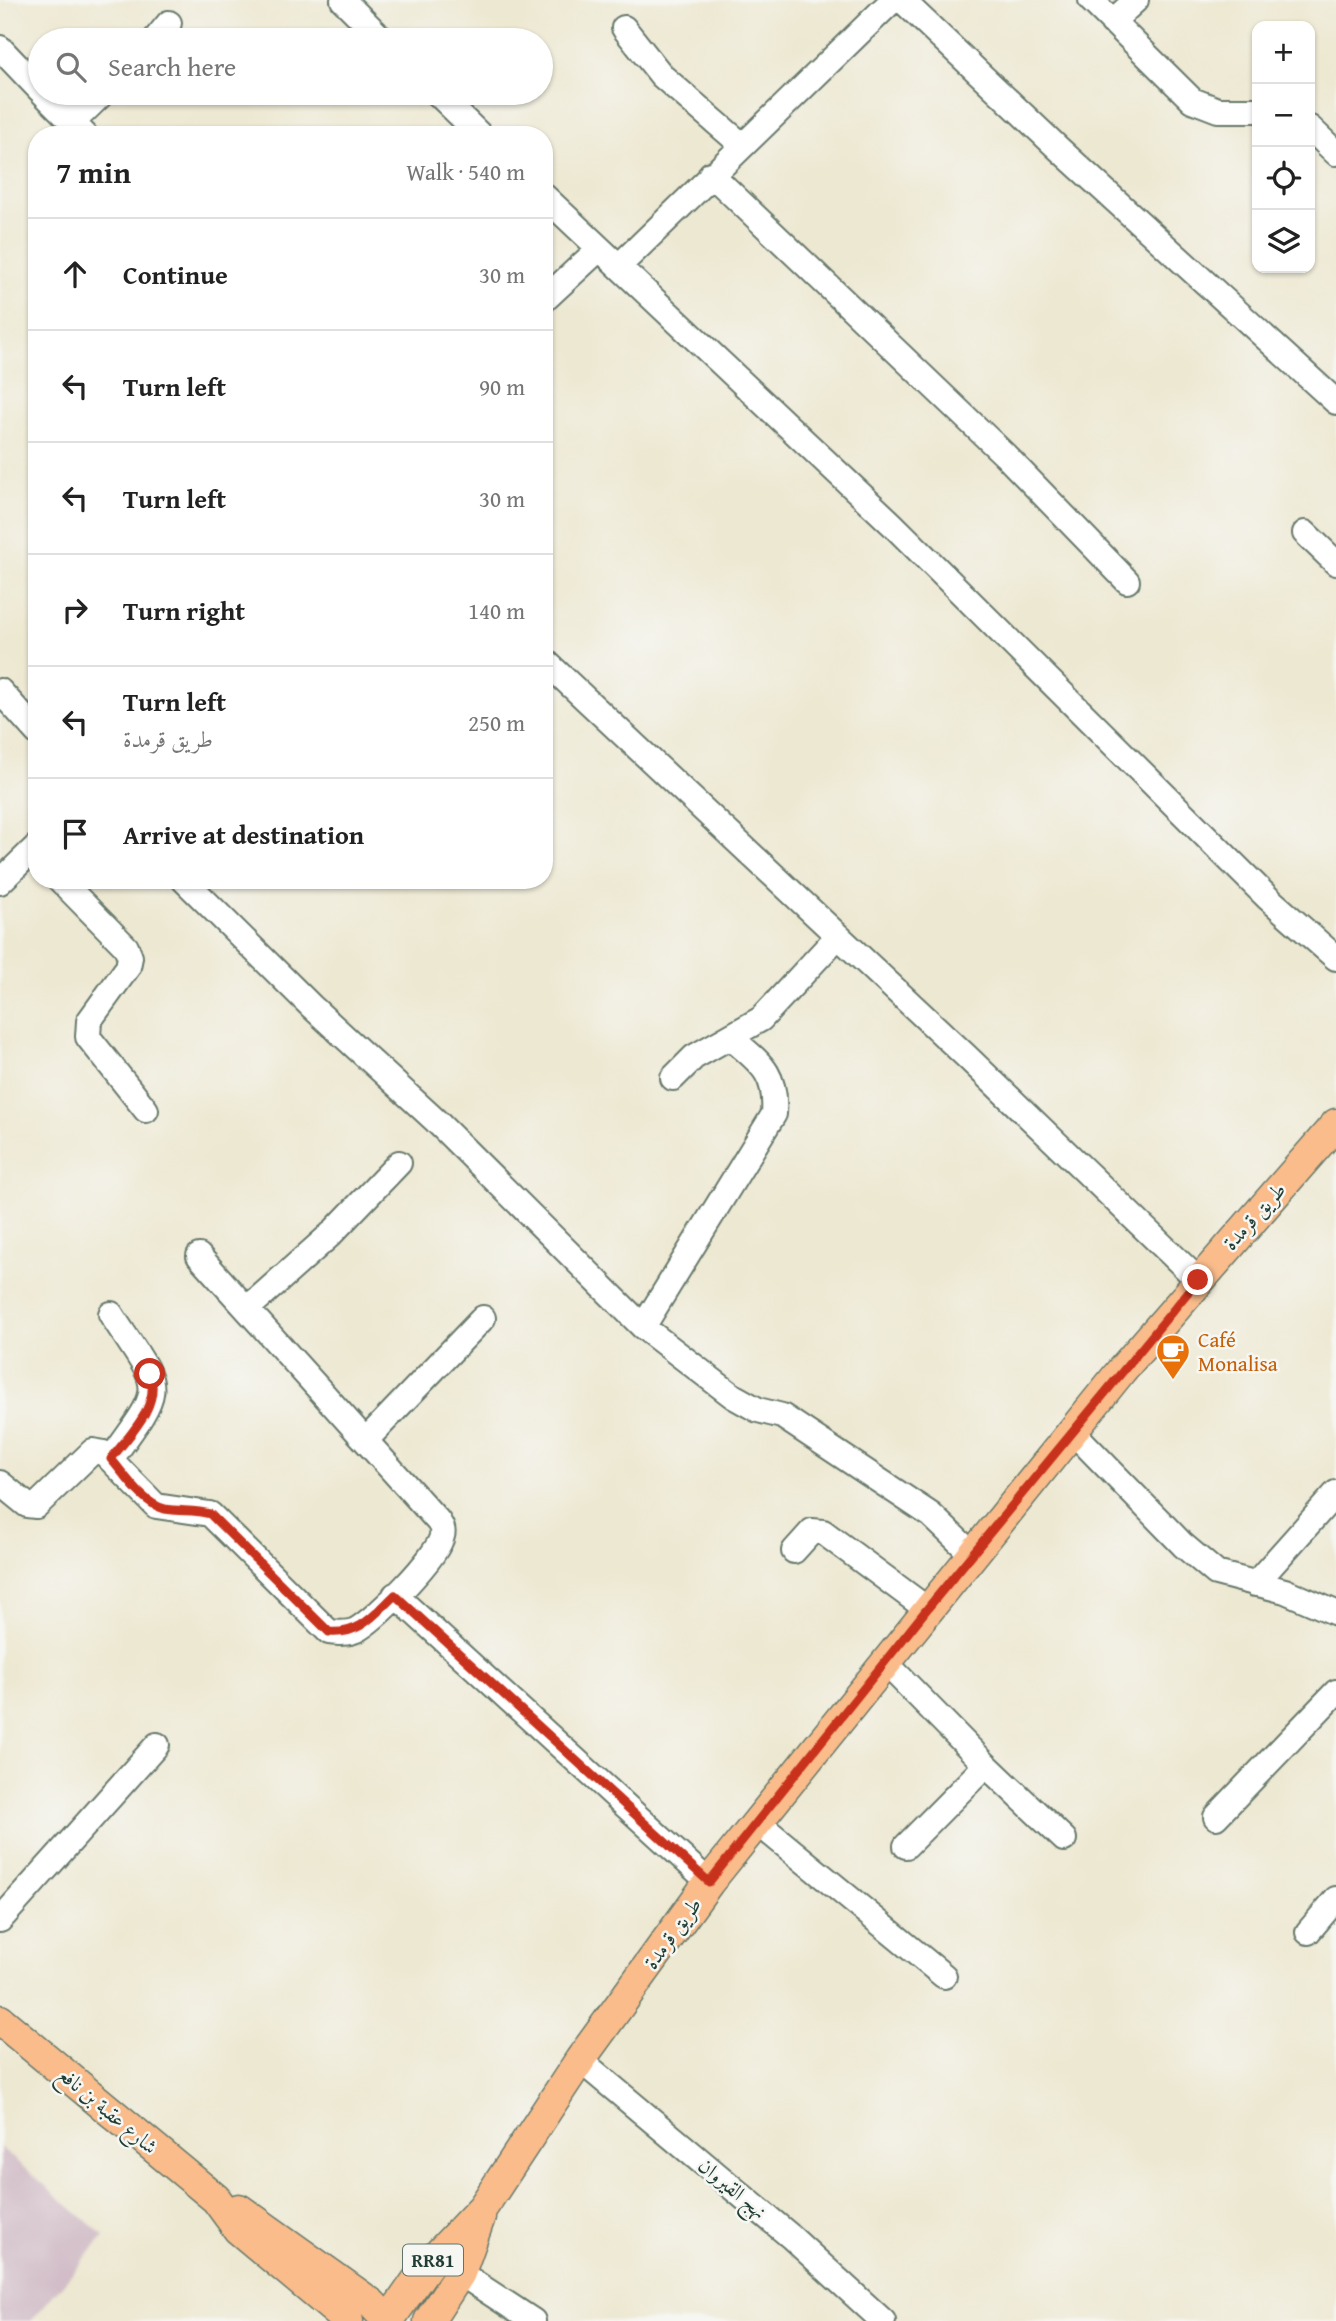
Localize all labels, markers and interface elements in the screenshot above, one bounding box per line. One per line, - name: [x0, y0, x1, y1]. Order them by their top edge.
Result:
- map controls: [1252, 21, 1315, 273]
- button: +: [1252, 21, 1315, 84]
- search box: [28, 28, 553, 105]
- text: Search here: [108, 47, 236, 86]
- icon: search: [52, 48, 90, 86]
- button: −: [1252, 84, 1315, 147]
- button: locate: [1252, 147, 1315, 210]
- text: 7 min: [56, 150, 131, 194]
- text: Walk · 540 m: [406, 155, 525, 188]
- button: layers: [1252, 210, 1315, 273]
- icon: ahead: [56, 255, 94, 293]
- text: Continue: [123, 255, 228, 294]
- text: 30 m: [479, 258, 525, 291]
- icon: left: [56, 367, 94, 405]
- text: Turn left: [123, 367, 226, 406]
- text: 90 m: [479, 370, 525, 403]
- icon: left: [56, 479, 94, 517]
- text: Turn left: [123, 479, 226, 518]
- text: 30 m: [479, 482, 525, 515]
- icon: right: [56, 591, 94, 629]
- text: Turn right: [123, 591, 245, 630]
- text: 140 m: [468, 594, 525, 627]
- text: Turn left: [123, 682, 226, 721]
- icon: left: [56, 703, 94, 741]
- text: 250 m: [468, 706, 525, 739]
- text: طريق قرمدة: [123, 722, 213, 755]
- icon: arrive: [56, 815, 94, 853]
- text: Arrive at destination: [123, 815, 364, 854]
- street label: طريق قرمدة: [1215, 1175, 1293, 1257]
- route end: [1182, 1264, 1213, 1295]
- place label: Café Monalisa: [1198, 1324, 1278, 1379]
- cafe icon: Café Monalisa: [1154, 1332, 1192, 1381]
- route start: [134, 1358, 165, 1389]
- street label: طريق قرمدة: [635, 1891, 709, 1975]
- street label: شارع عقبة بن نافع: [49, 2059, 165, 2164]
- street label: نهج القيروان: [689, 2150, 774, 2229]
- road number: RR81: [403, 2244, 463, 2276]

